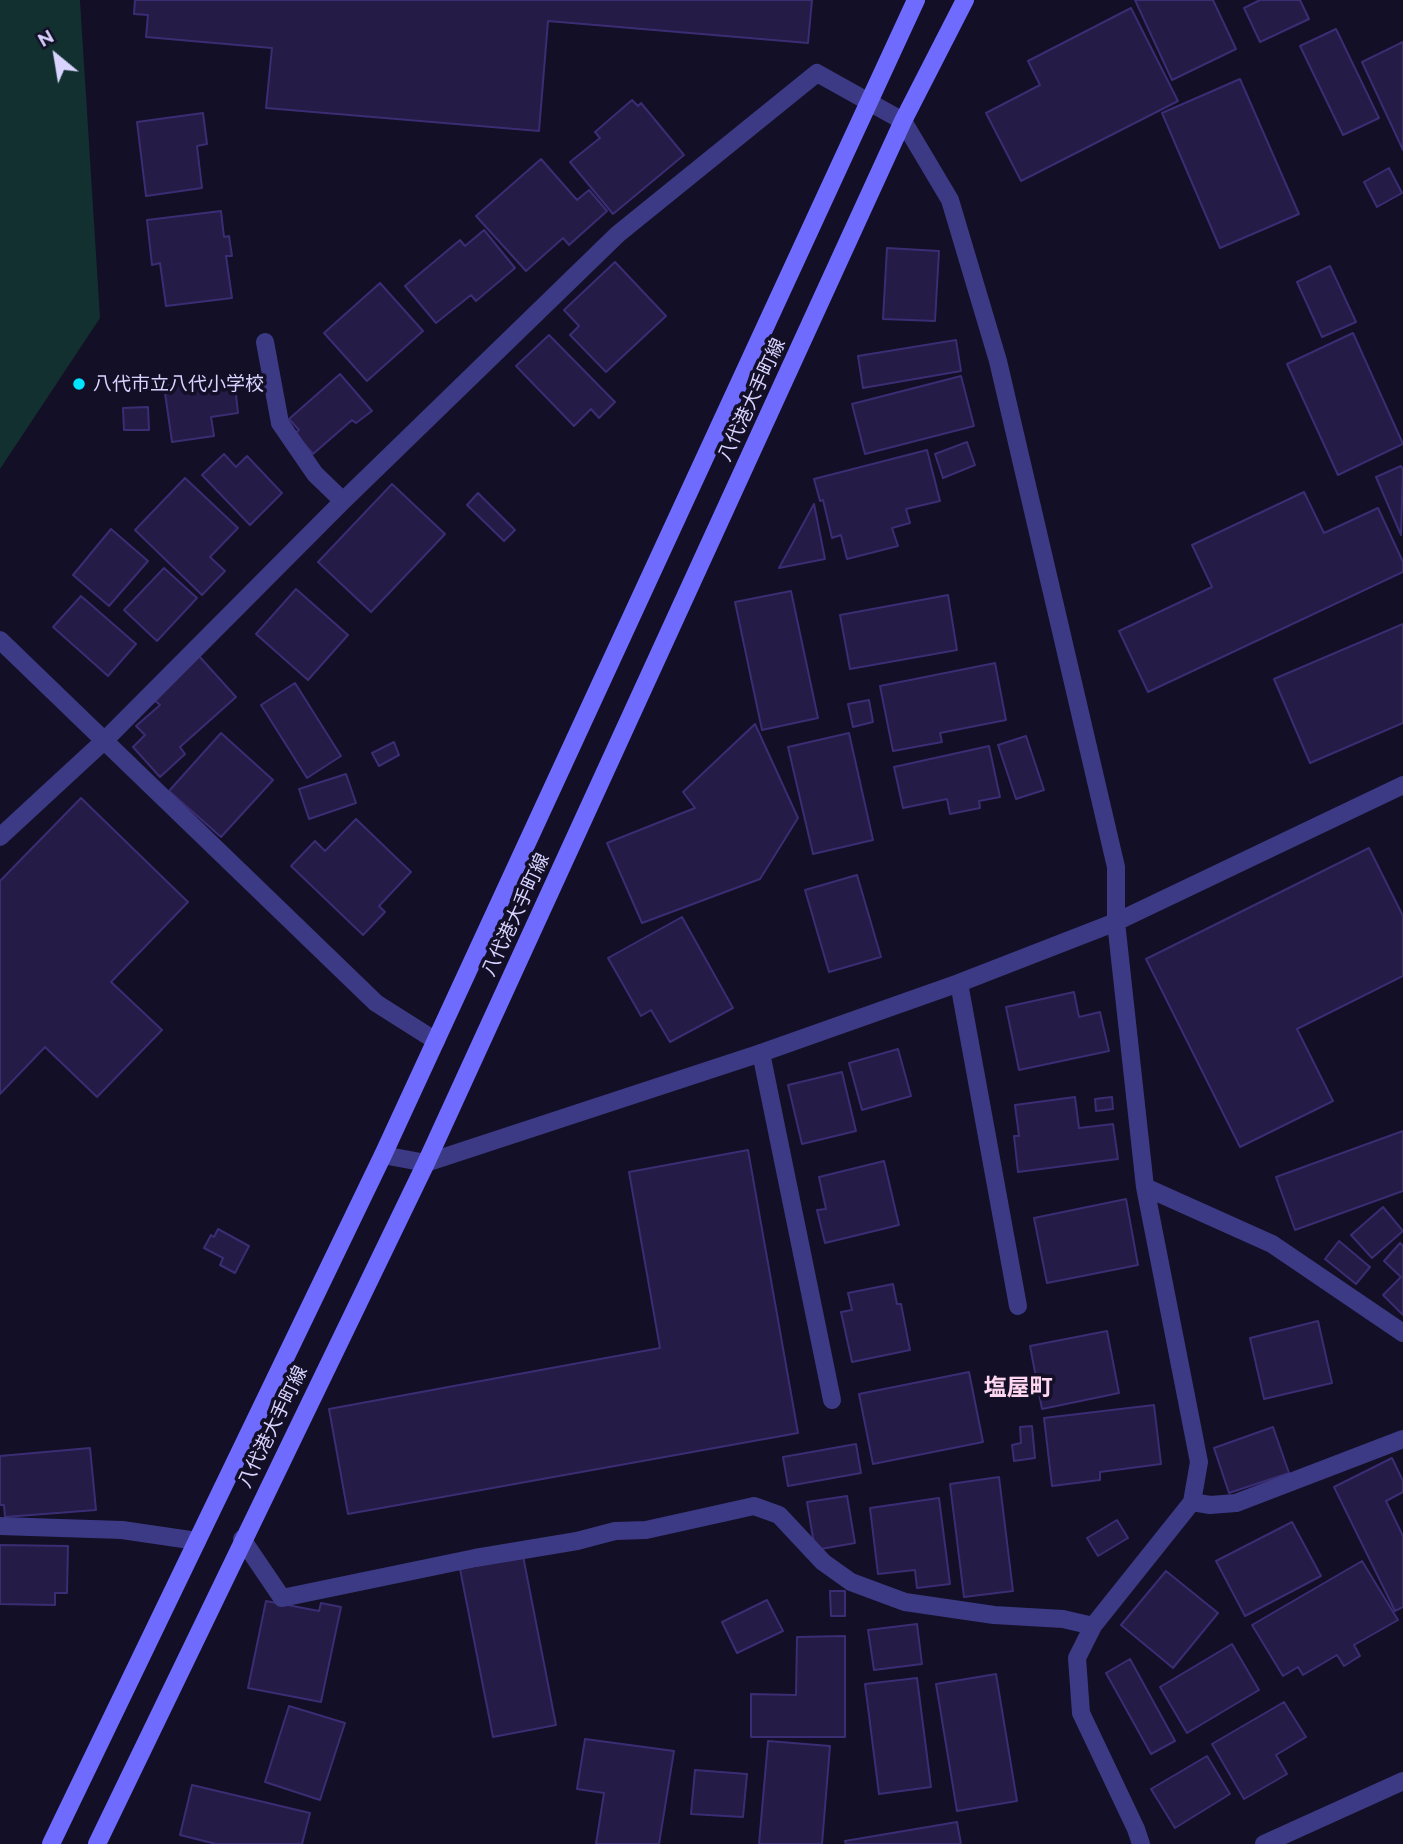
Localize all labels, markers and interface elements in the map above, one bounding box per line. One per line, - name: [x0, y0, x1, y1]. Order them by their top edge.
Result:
- north arrow: [21, 21, 91, 91]
- text: N: [34, 25, 57, 51]
- street label: 八代港大手町線: [714, 335, 790, 465]
- place label: 八代市立八代小学校: [93, 373, 264, 395]
- marker: 八代市立八代小学校: [71, 376, 87, 392]
- street label: 八代港大手町線: [478, 850, 554, 980]
- street label: 八代港大手町線: [234, 1362, 312, 1492]
- district label: 塩屋町: [984, 1374, 1052, 1402]

